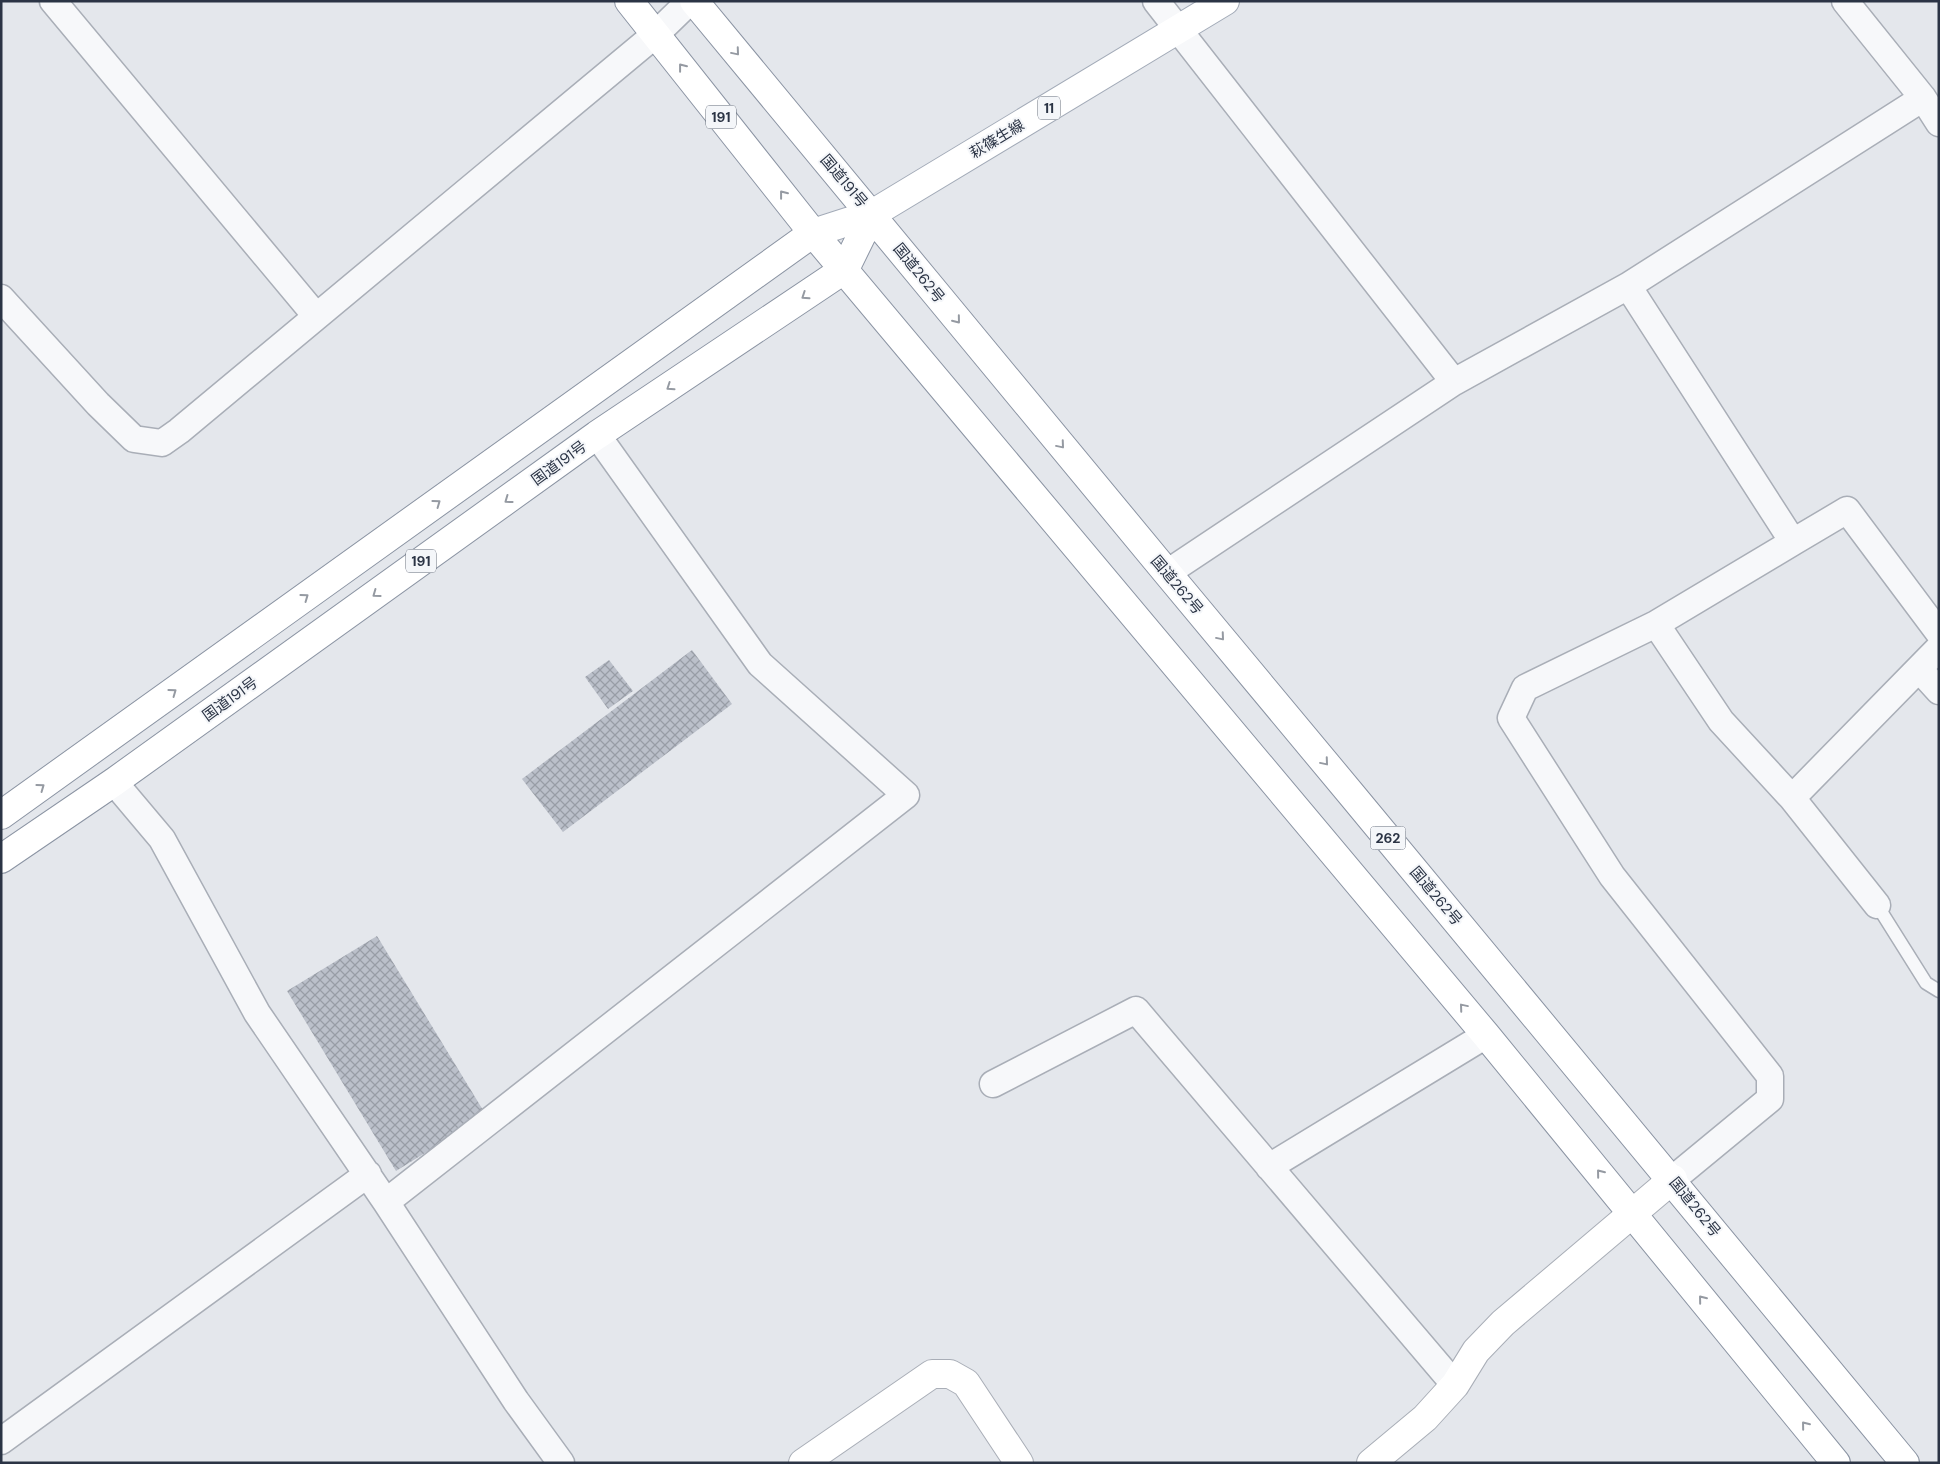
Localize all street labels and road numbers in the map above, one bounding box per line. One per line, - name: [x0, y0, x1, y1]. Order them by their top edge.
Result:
- road number: 11: [1038, 96, 1060, 120]
- road number: 191: [706, 105, 736, 128]
- street label: 萩篠生線: [966, 115, 1028, 163]
- street label: 国道191号: [816, 150, 872, 212]
- street label: 国道262号: [889, 239, 949, 307]
- street label: 国道191号: [527, 436, 591, 490]
- road number: 191: [406, 550, 436, 572]
- street label: 国道262号: [1146, 551, 1208, 619]
- street label: 国道191号: [198, 672, 262, 726]
- road number: 262: [1370, 826, 1406, 850]
- street label: 国道262号: [1405, 862, 1467, 930]
- street label: 国道262号: [1665, 1173, 1725, 1241]

